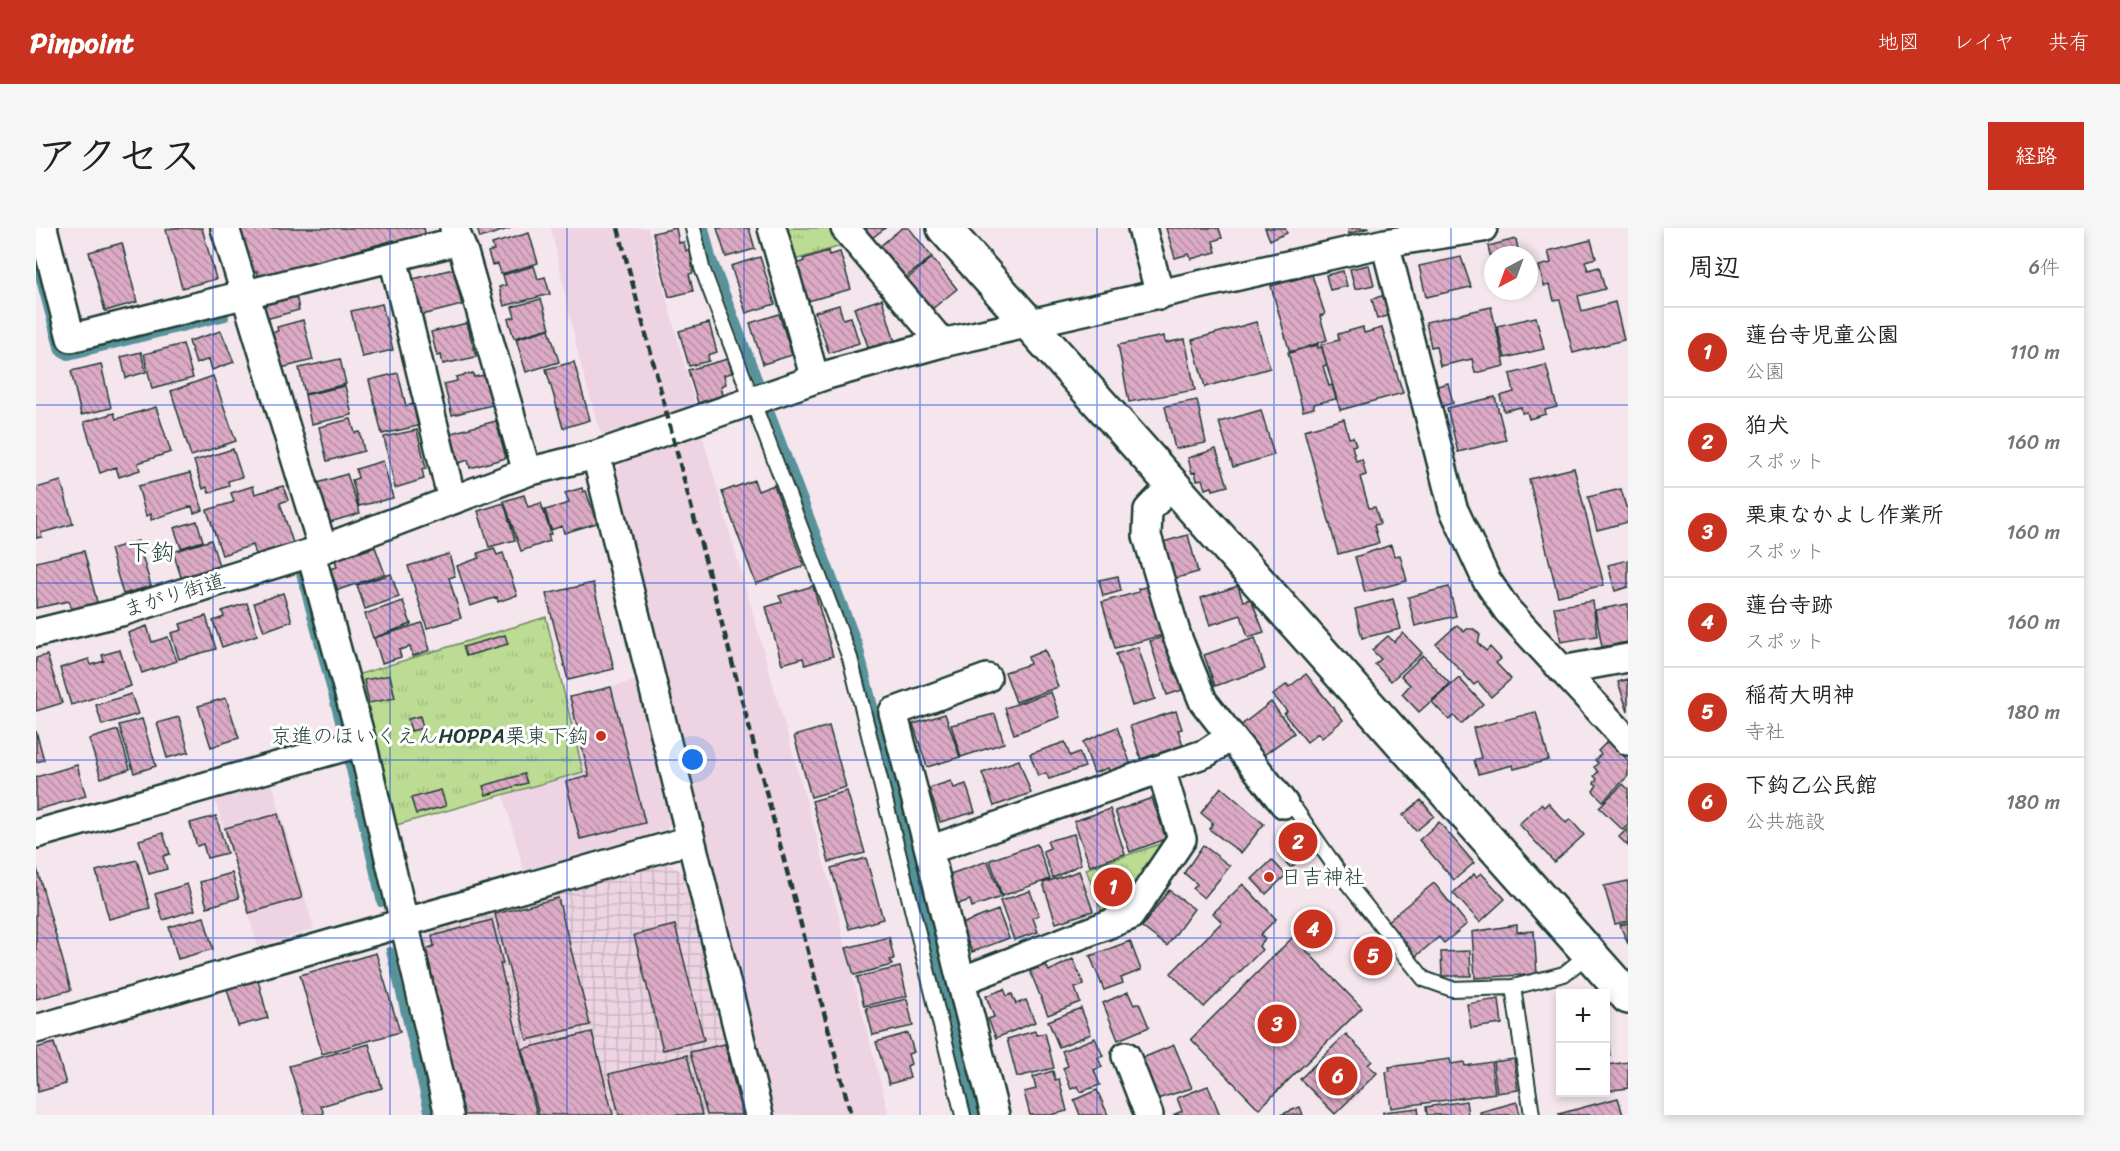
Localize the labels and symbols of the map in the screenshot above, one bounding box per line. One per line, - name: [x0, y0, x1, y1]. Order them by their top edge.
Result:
- north arrow: [1484, 246, 1538, 300]
- district label: 下鈎: [127, 531, 175, 573]
- street label: まがり街道: [118, 561, 230, 629]
- place label: 京進のほいくえんHOPPA栗東下鈎: [271, 717, 589, 755]
- marker: 京進のほいくえんHOPPA栗東下鈎: [594, 729, 608, 743]
- your location: [678, 745, 707, 774]
- pin: 2: [1278, 820, 1318, 864]
- place label: 日吉神社: [1281, 858, 1365, 896]
- pin: 1: [1094, 864, 1132, 910]
- marker: 日吉神社: [1262, 870, 1276, 884]
- pin: 4: [1294, 906, 1332, 952]
- pin: 5: [1354, 934, 1392, 978]
- pin: 3: [1258, 1002, 1296, 1046]
- pin: 6: [1318, 1054, 1358, 1098]

